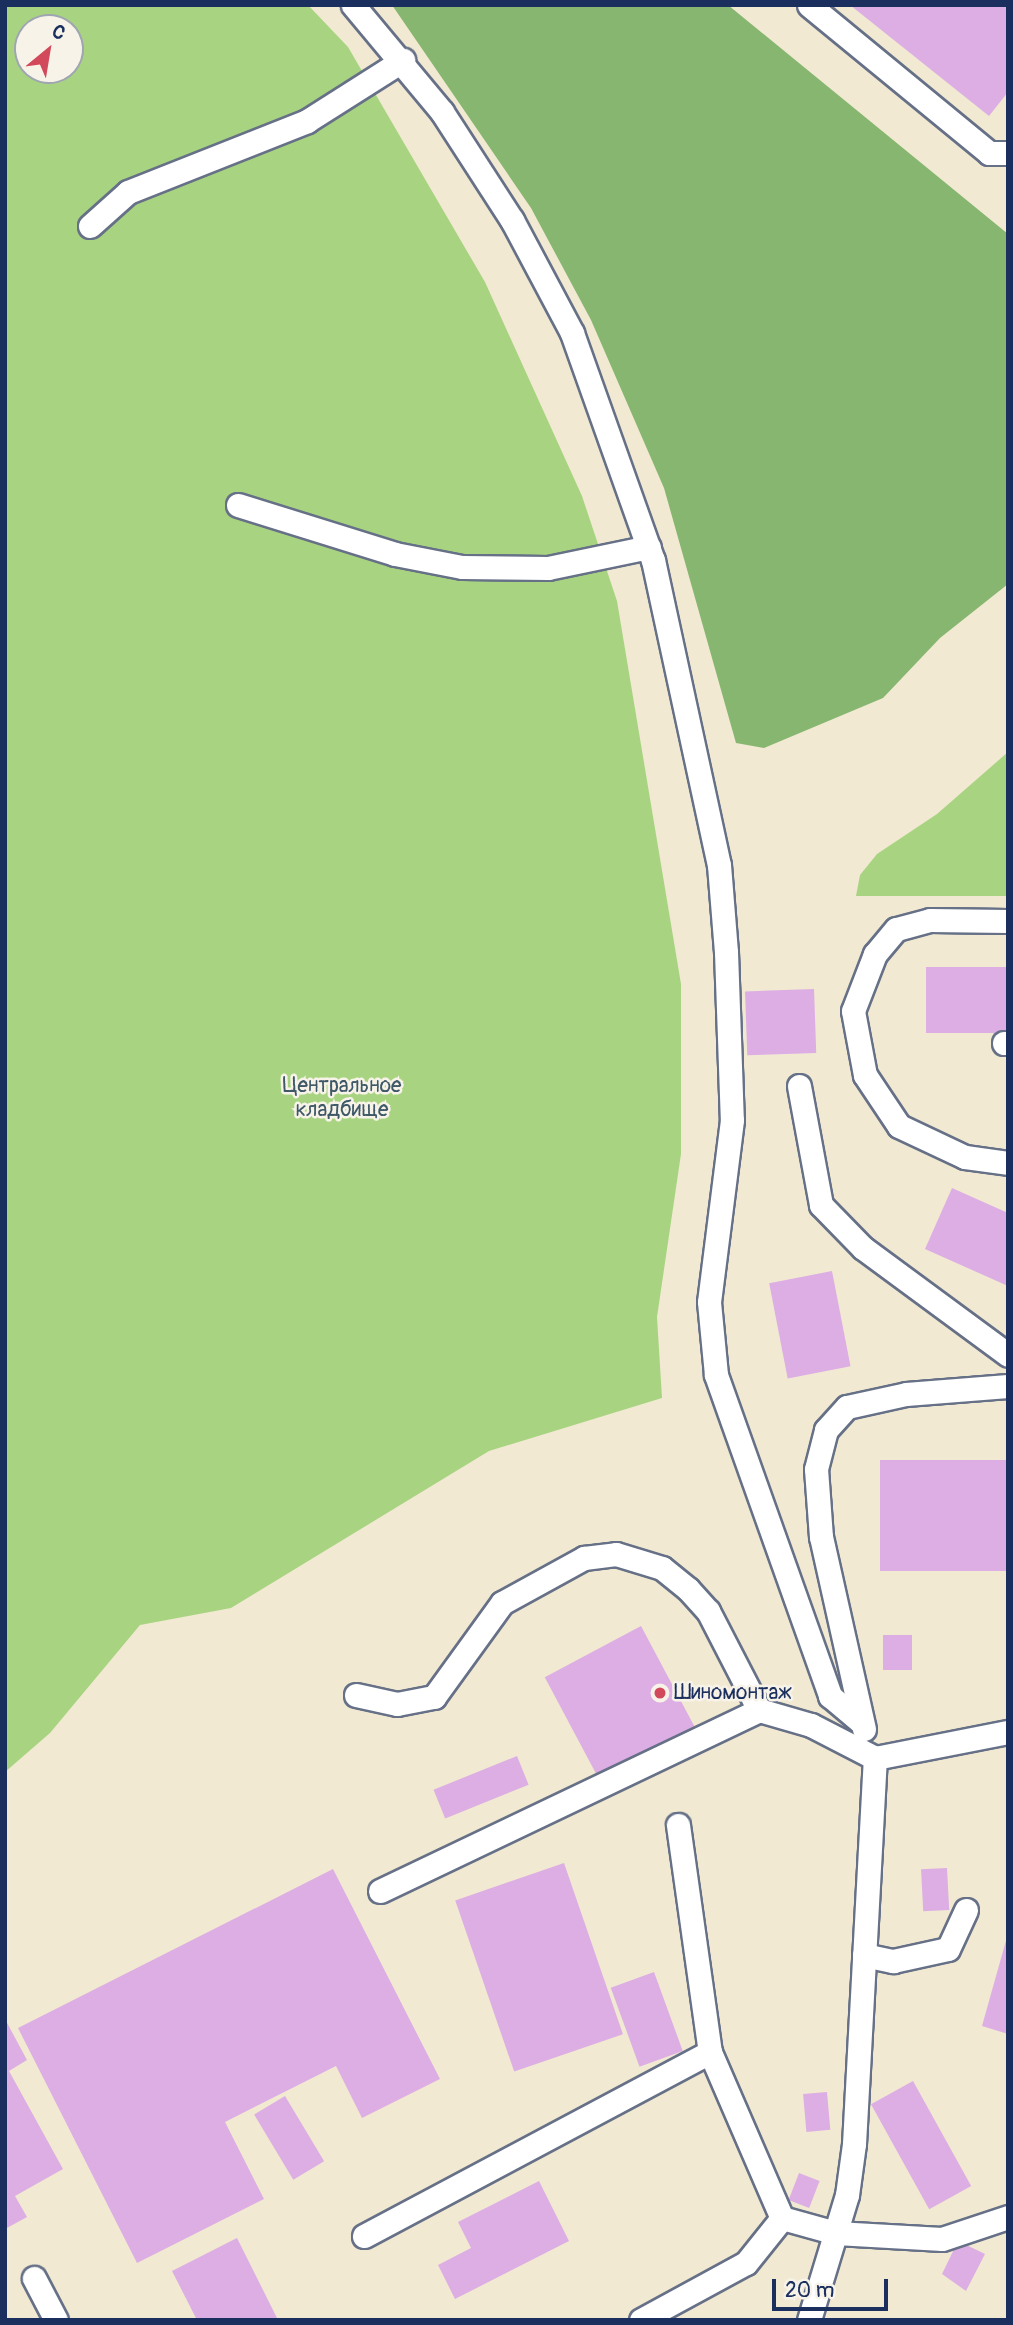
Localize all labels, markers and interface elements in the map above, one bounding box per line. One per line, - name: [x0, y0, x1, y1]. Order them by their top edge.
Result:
- north arrow: [14, 14, 84, 84]
- text: С: [47, 19, 70, 46]
- park label: Центральное кладбище: [283, 1073, 401, 1123]
- place label: Шиномонтаж: [674, 1680, 792, 1706]
- marker: Шиномонтаж: [652, 1685, 668, 1701]
- scale bar: [775, 2266, 890, 2310]
- text: 20 m: [785, 2277, 834, 2304]

